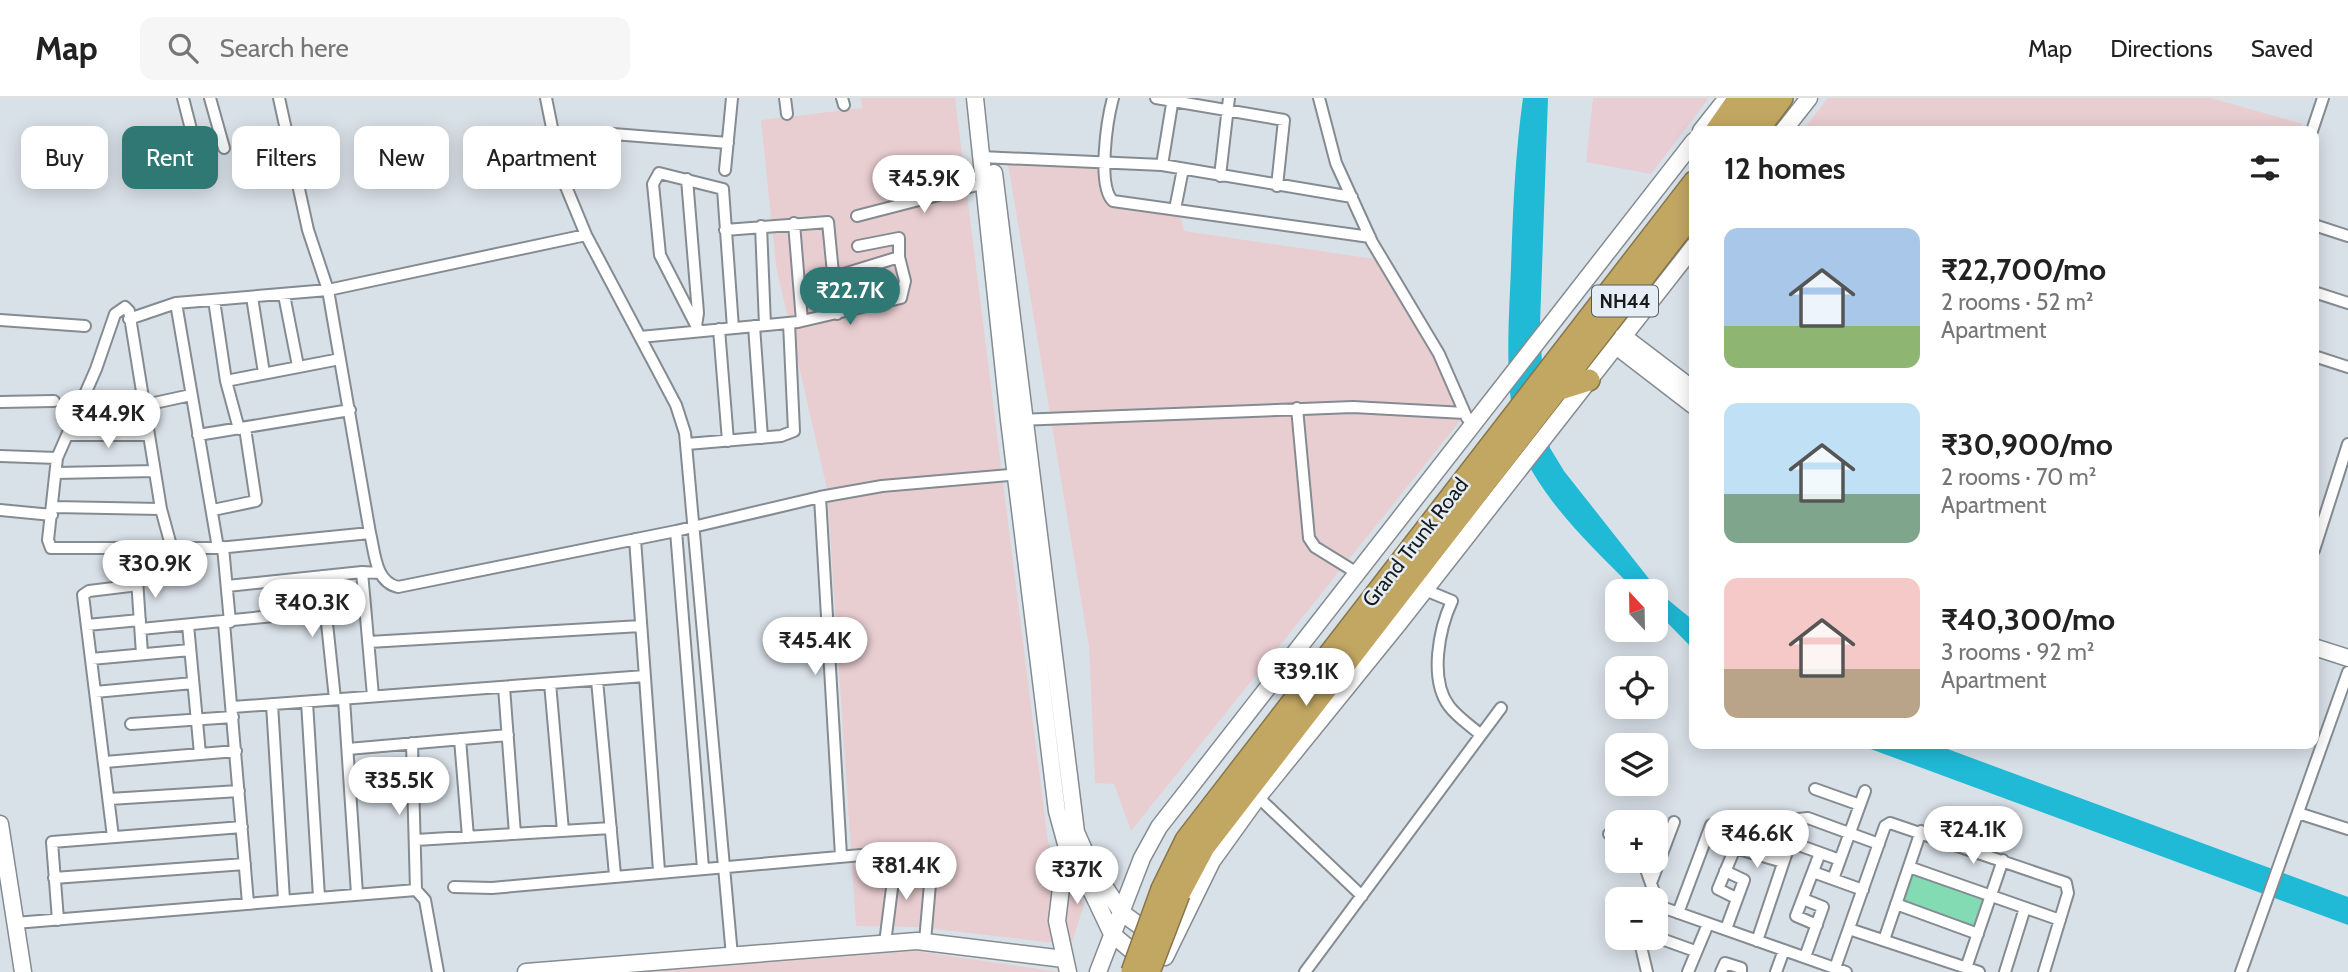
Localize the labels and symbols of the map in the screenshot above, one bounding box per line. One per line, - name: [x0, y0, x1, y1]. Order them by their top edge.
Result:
- pin: ₹45.9K: [867, 156, 981, 215]
- pin: ₹22.7K: [793, 268, 907, 327]
- road number: NH44: [1592, 286, 1658, 316]
- pin: ₹44.9K: [51, 390, 165, 450]
- street label: Grand Trunk Road: [1357, 472, 1473, 612]
- pin: ₹30.9K: [98, 540, 212, 600]
- north arrow: [1605, 579, 1668, 642]
- pin: ₹40.3K: [255, 580, 369, 639]
- pin: ₹45.4K: [758, 618, 872, 677]
- pin: ₹39.1K: [1249, 648, 1363, 708]
- pin: ₹35.5K: [342, 758, 456, 817]
- pin: ₹24.1K: [1916, 806, 2030, 866]
- pin: ₹46.6K: [1700, 810, 1814, 870]
- pin: ₹81.4K: [849, 842, 963, 902]
- pin: ₹37K: [1036, 846, 1118, 906]

